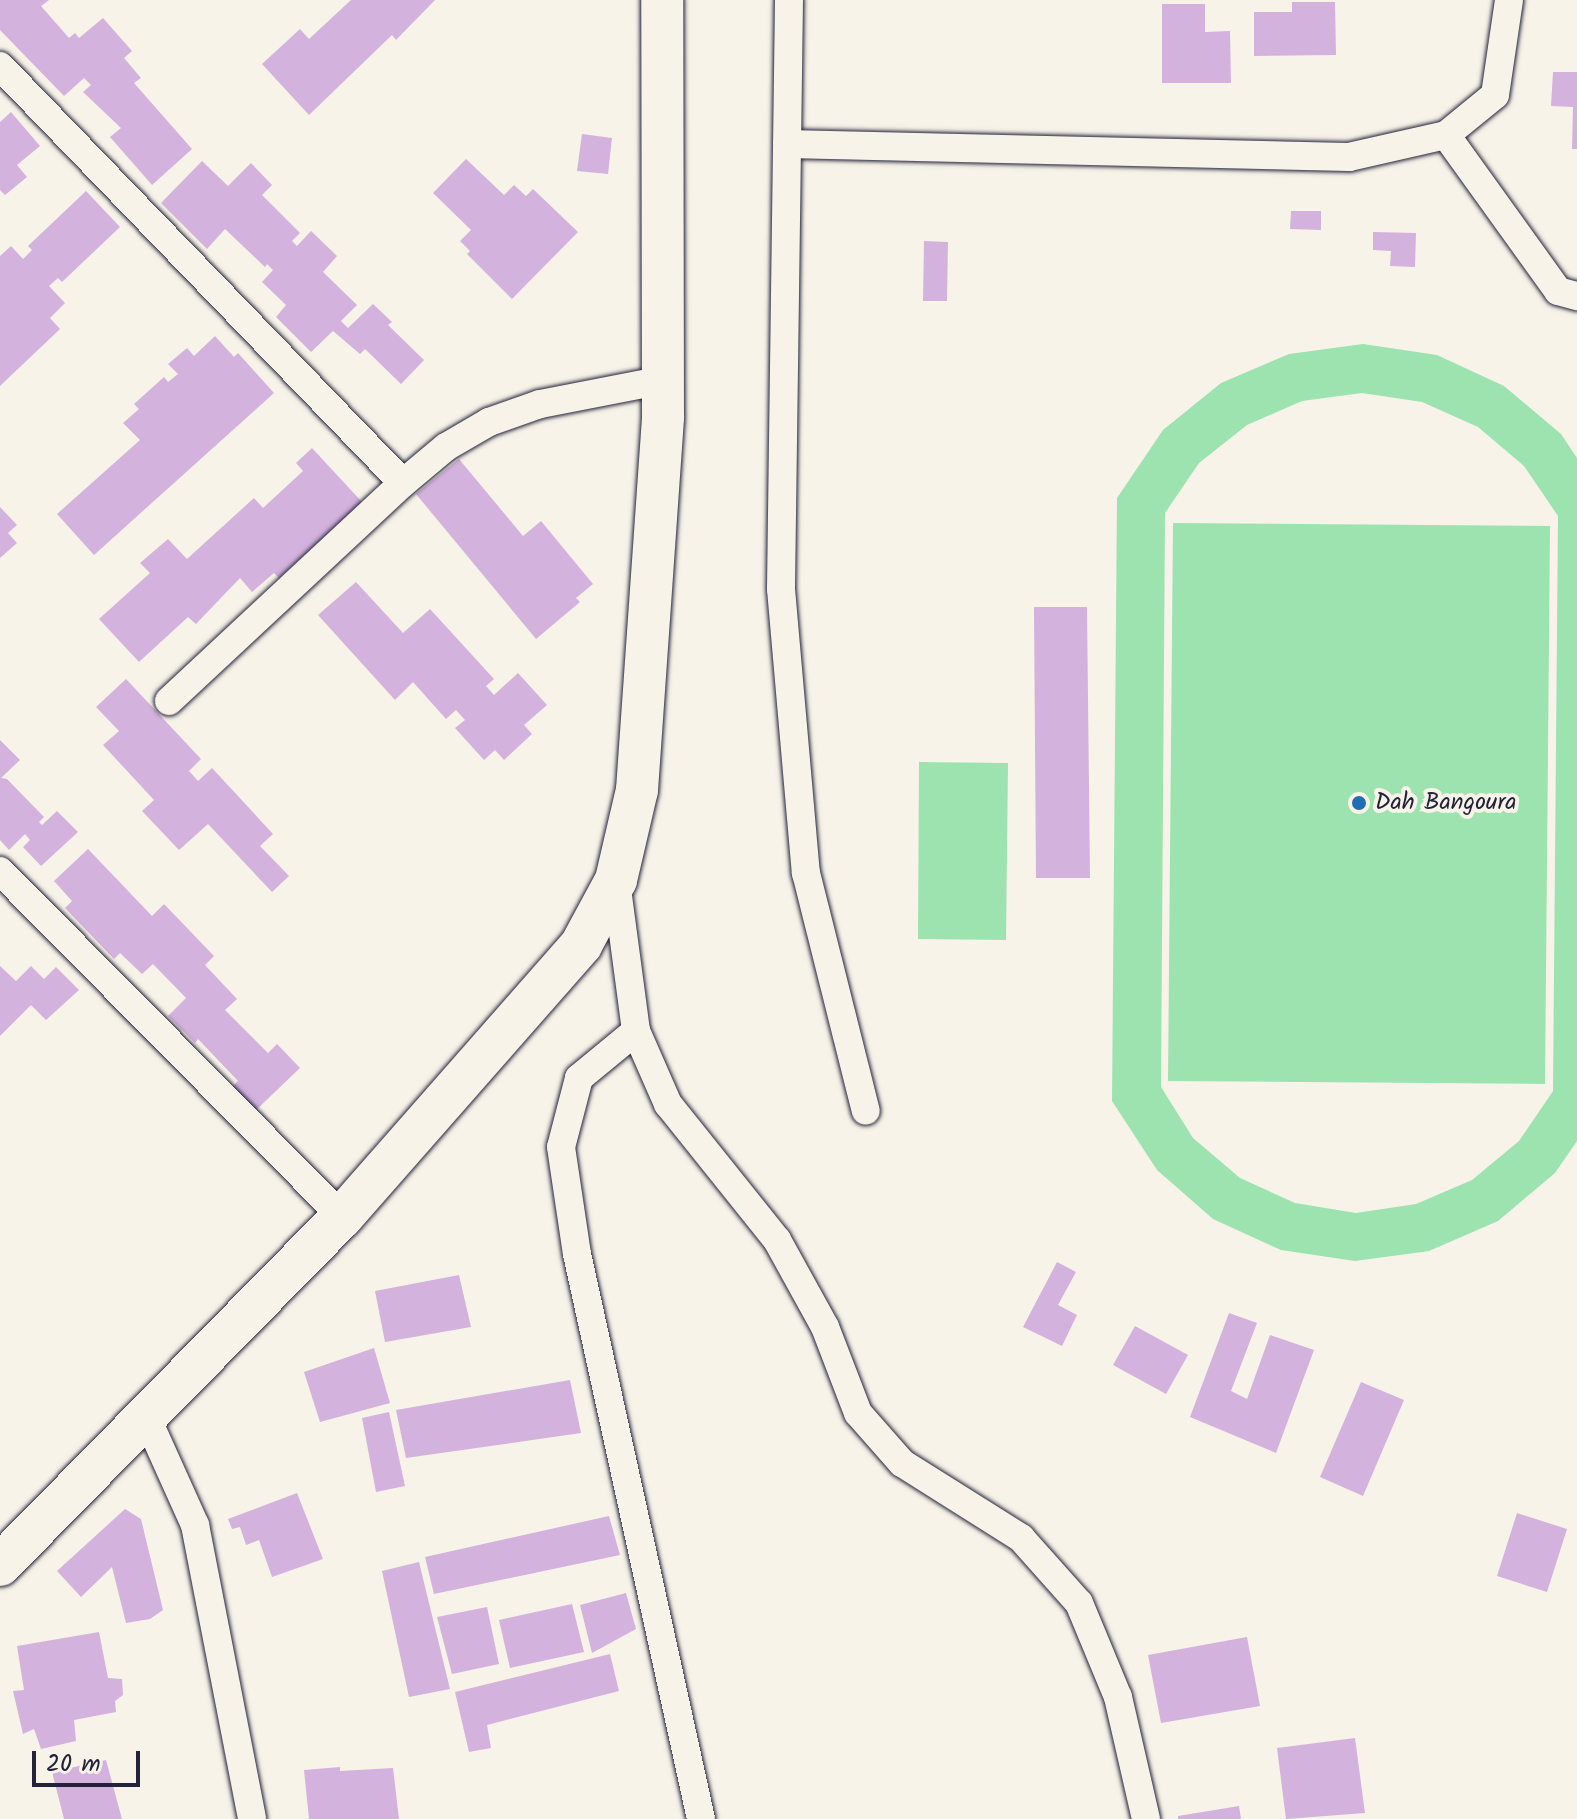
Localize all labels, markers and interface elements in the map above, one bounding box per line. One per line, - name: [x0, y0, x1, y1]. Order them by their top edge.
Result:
- place label: Dah Bangoura: [1375, 789, 1517, 817]
- marker: Dah Bangoura: [1350, 794, 1368, 812]
- scale bar: [36, 1735, 144, 1785]
- text: 20 m: [46, 1745, 101, 1784]

